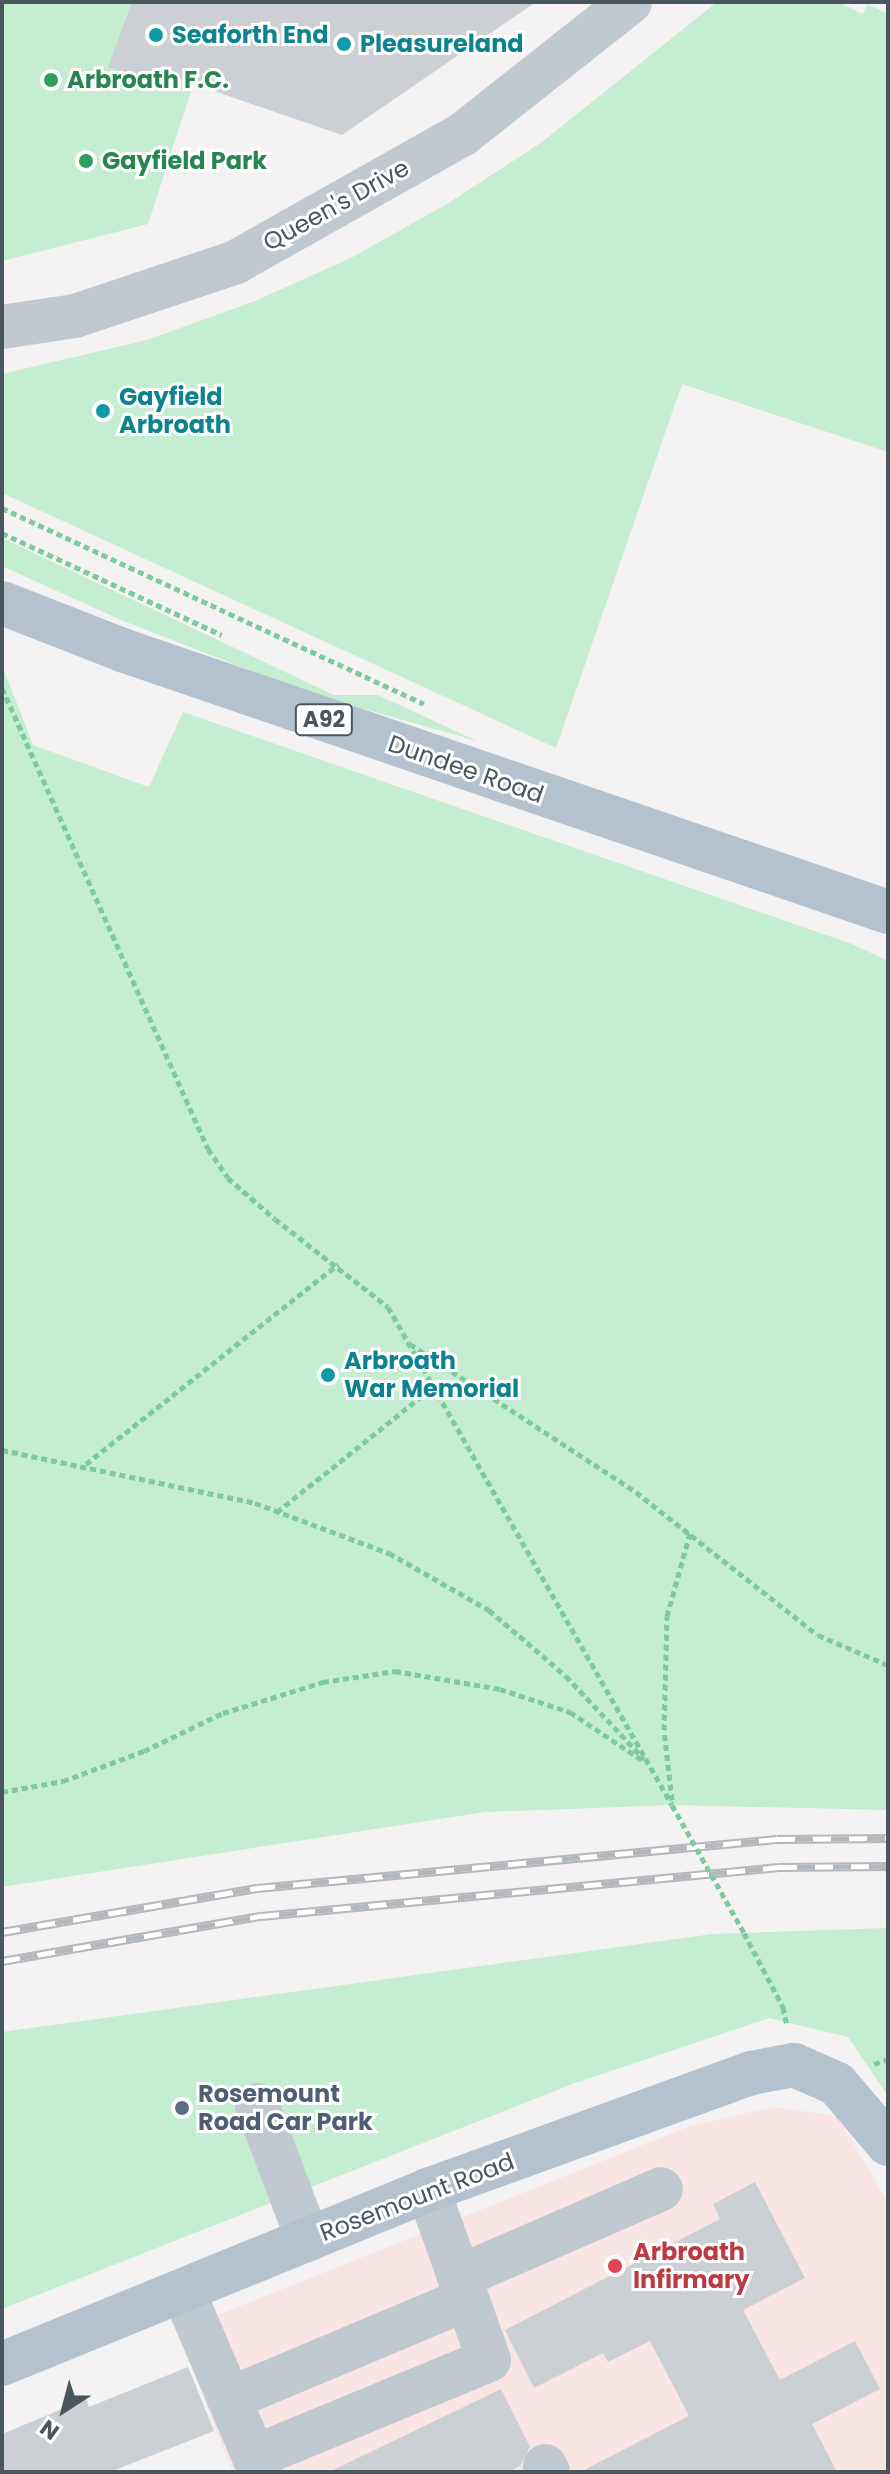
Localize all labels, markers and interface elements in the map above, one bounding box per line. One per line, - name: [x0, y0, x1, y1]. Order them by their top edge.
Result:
- place label: Seaforth End: [172, 21, 329, 49]
- marker: Seaforth End: [147, 26, 165, 44]
- place label: Pleasureland: [360, 30, 524, 58]
- marker: Pleasureland: [335, 35, 353, 53]
- place label: Arbroath F.C.: [67, 66, 229, 94]
- marker: Arbroath F.C.: [42, 71, 60, 89]
- place label: Gayfield Park: [102, 147, 267, 175]
- marker: Gayfield Park: [77, 152, 95, 170]
- street label: Queen's Drive: [258, 153, 414, 257]
- place label: Gayfield Arbroath: [119, 383, 231, 439]
- marker: Gayfield Arbroath: [94, 402, 112, 420]
- road number: A92: [294, 702, 354, 738]
- street label: Dundee Road: [384, 729, 548, 809]
- place label: Arbroath War Memorial: [344, 1347, 519, 1403]
- marker: Arbroath War Memorial: [319, 1366, 337, 1384]
- place label: Rosemount Road Car Park: [198, 2080, 373, 2136]
- marker: Rosemount Road Car Park: [173, 2099, 191, 2117]
- street label: Rosemount Road: [316, 2147, 518, 2247]
- place label: Arbroath Infirmary: [633, 2238, 749, 2294]
- marker: Arbroath Infirmary: [604, 2255, 626, 2277]
- north arrow: [24, 2370, 104, 2450]
- text: N: [34, 2412, 65, 2447]

